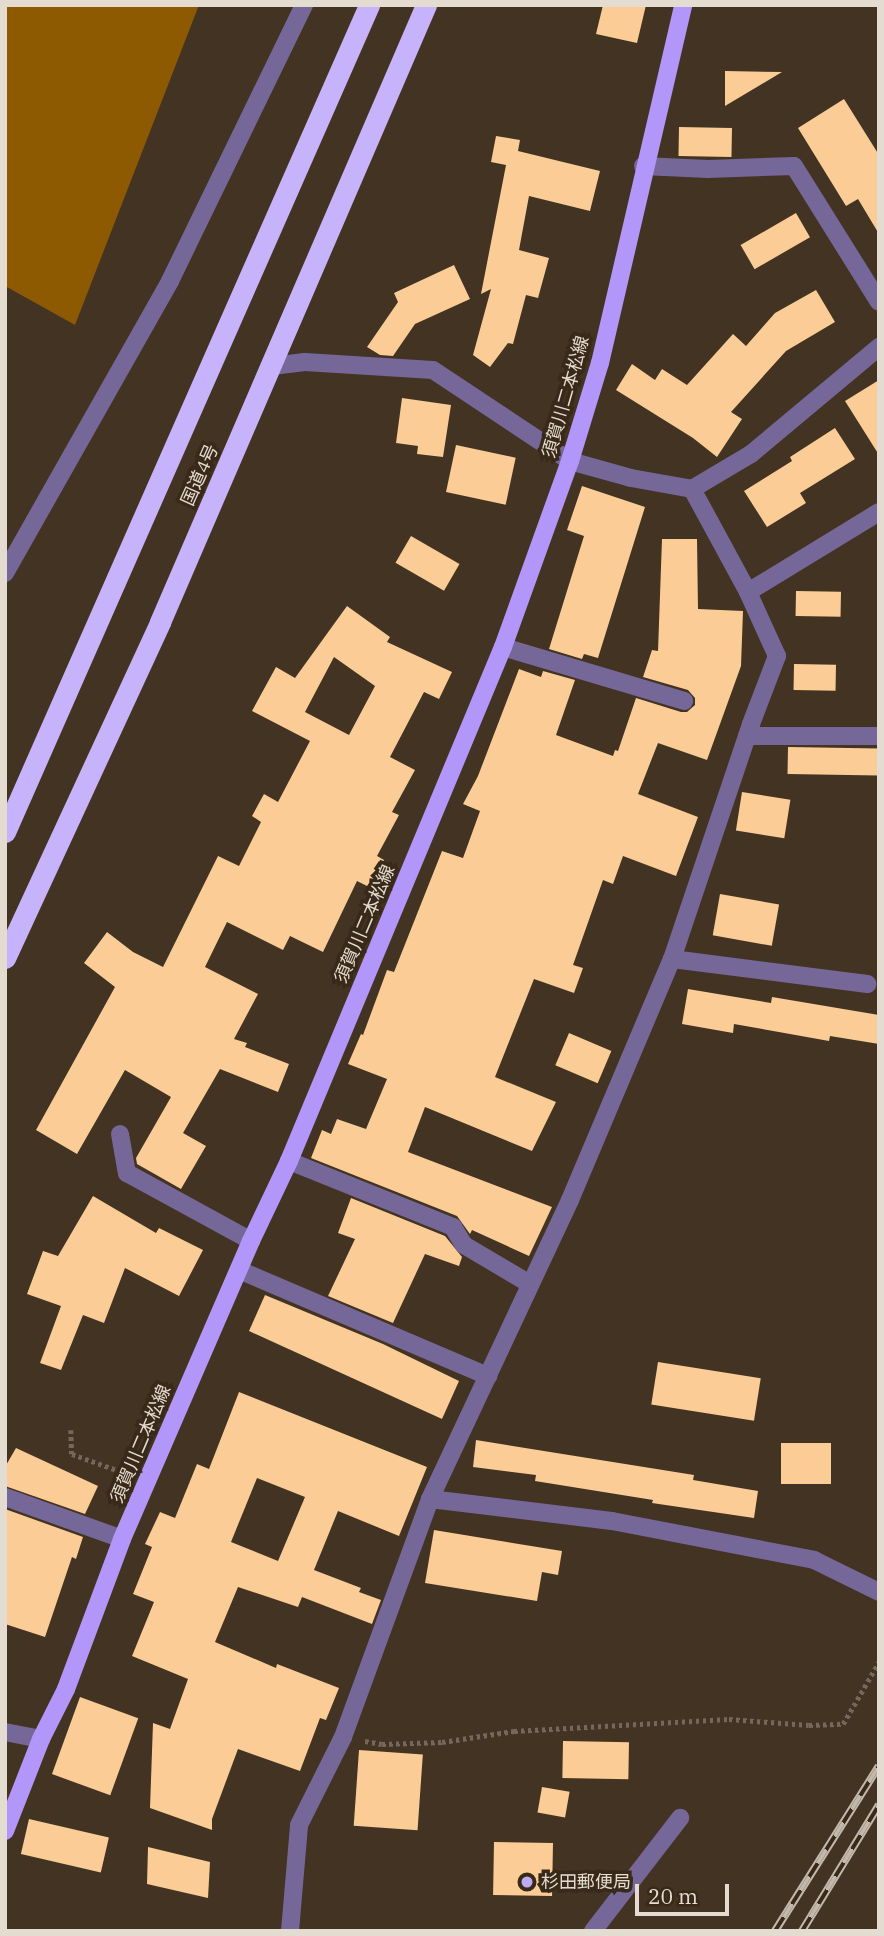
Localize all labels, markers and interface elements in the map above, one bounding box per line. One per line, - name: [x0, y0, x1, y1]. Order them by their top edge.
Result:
- street label: 須賀川二本松線: [538, 333, 594, 461]
- street label: 国道4号: [177, 441, 223, 509]
- street label: 須賀川二本松線: [330, 862, 400, 986]
- street label: 須賀川二本松線: [106, 1382, 176, 1506]
- scale bar: [639, 1870, 734, 1914]
- place label: 杉田郵便局: [541, 1871, 631, 1893]
- marker: 杉田郵便局: [519, 1874, 535, 1890]
- text: 20 m: [648, 1882, 698, 1910]

